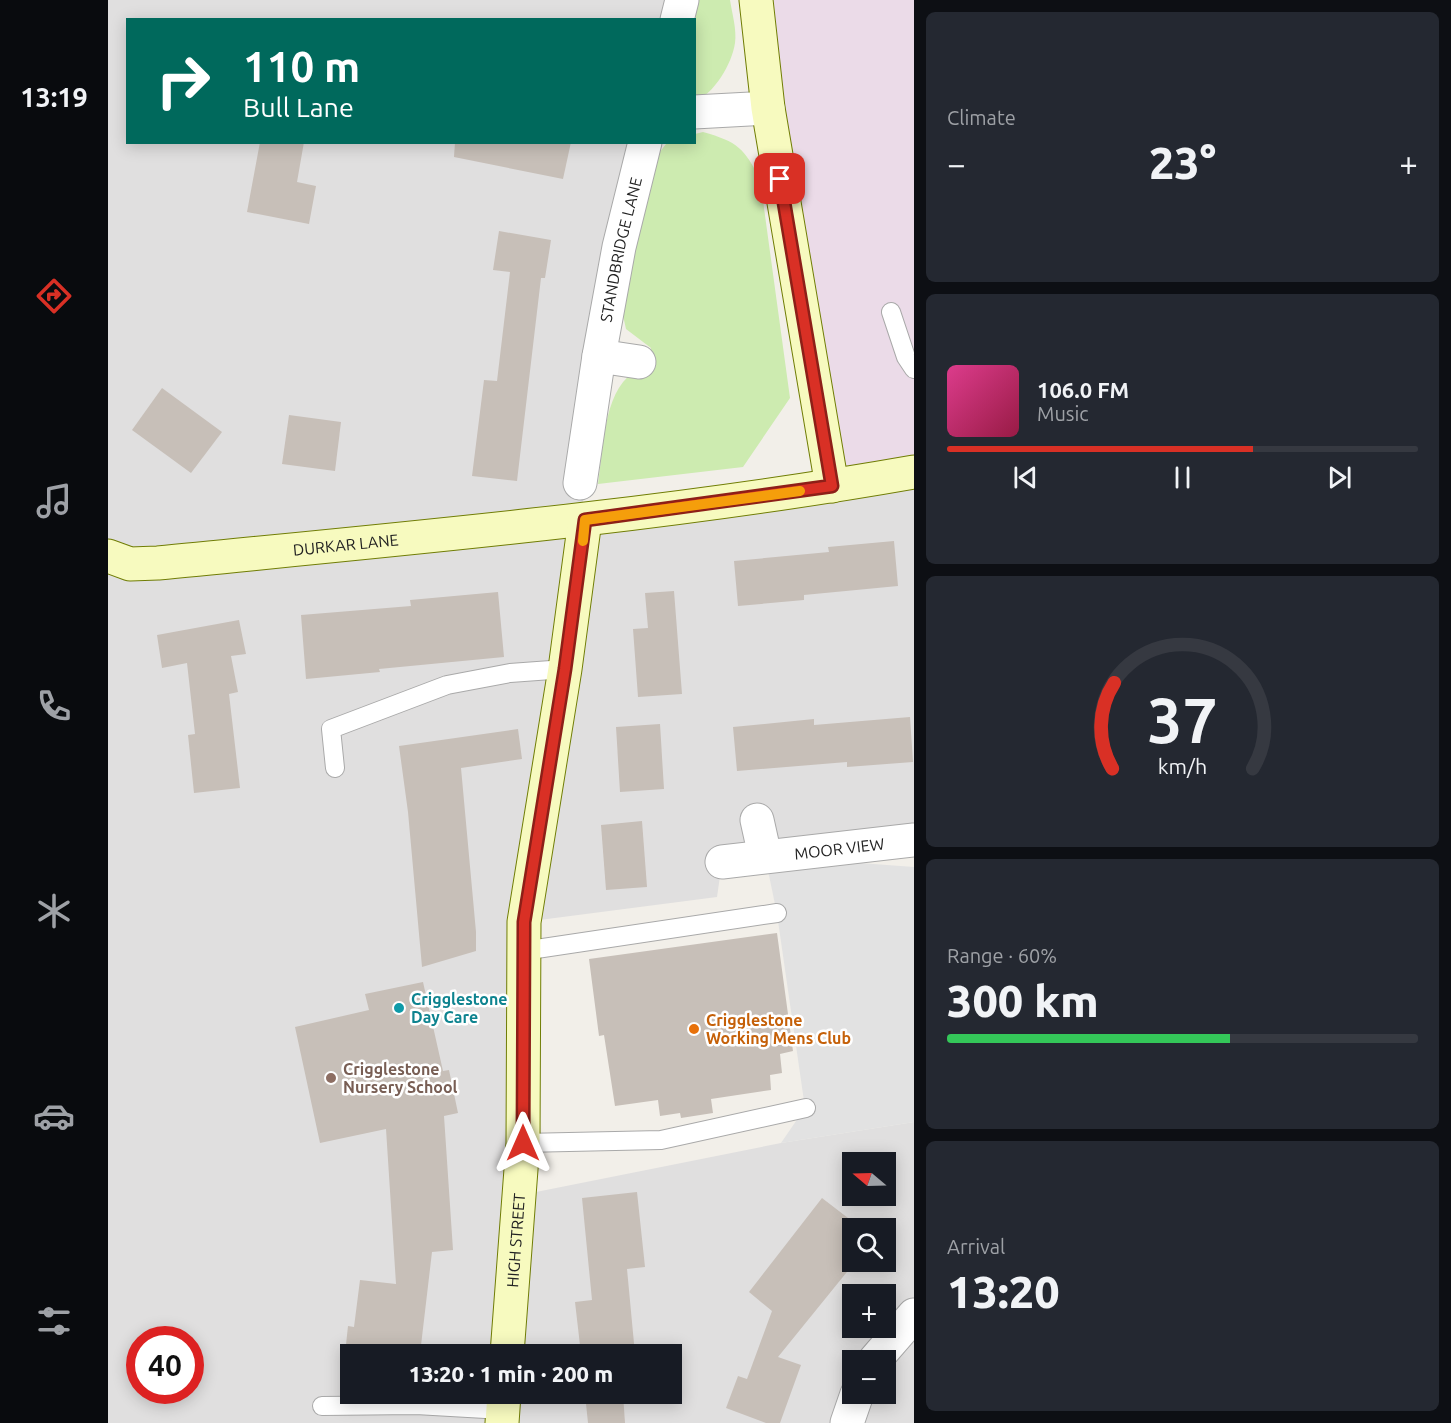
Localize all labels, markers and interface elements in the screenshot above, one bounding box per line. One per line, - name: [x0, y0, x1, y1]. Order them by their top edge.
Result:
- icon: right: [144, 42, 222, 120]
- text: 110 m: [243, 43, 360, 90]
- text: 13:19: [20, 82, 88, 112]
- text: Bull Lane: [243, 92, 354, 122]
- text: Climate: [947, 106, 1016, 129]
- text: 23°: [1149, 137, 1216, 188]
- text: −: [947, 145, 966, 182]
- text: +: [1399, 145, 1418, 182]
- pin: [754, 153, 805, 204]
- icon: arrive: [763, 162, 796, 195]
- street label: STANDBRIDGE LANE: [596, 175, 645, 323]
- icon: directions: [33, 275, 75, 317]
- text: 106.0 FM: [1037, 377, 1129, 402]
- text: Music: [1037, 402, 1089, 425]
- icon: previous: [1009, 461, 1042, 494]
- icon: pause: [1166, 461, 1199, 494]
- icon: next: [1323, 461, 1356, 494]
- icon: music: [33, 480, 75, 522]
- street label: DURKAR LANE: [292, 530, 399, 559]
- icon: phone: [33, 685, 75, 727]
- text: 37: [1147, 685, 1218, 755]
- text: km/h: [1158, 754, 1207, 778]
- street label: MOOR VIEW: [793, 834, 885, 863]
- icon: climate: [33, 890, 75, 932]
- text: Range · 60%: [947, 944, 1057, 967]
- text: 300 km: [947, 975, 1099, 1026]
- place label: Crigglestone Day Care: [411, 990, 508, 1026]
- marker: Crigglestone Day Care: [392, 1001, 406, 1015]
- place label: Crigglestone Working Mens Club: [706, 1011, 851, 1047]
- marker: Crigglestone Working Mens Club: [687, 1022, 701, 1036]
- place label: Crigglestone Nursery School: [343, 1060, 458, 1096]
- marker: Crigglestone Nursery School: [324, 1071, 338, 1085]
- icon: car: [33, 1095, 75, 1137]
- position arrow: [491, 1111, 555, 1175]
- north arrow: [842, 1152, 896, 1206]
- map controls: [842, 1152, 896, 1404]
- street label: HIGH STREET: [503, 1192, 528, 1288]
- button: search: [842, 1218, 896, 1272]
- text: Arrival: [947, 1235, 1005, 1258]
- text: 13:20: [947, 1266, 1060, 1317]
- button: +: [842, 1284, 896, 1338]
- icon: filters: [33, 1300, 75, 1342]
- speed limit sign: 40: [126, 1326, 204, 1404]
- button: −: [842, 1350, 896, 1404]
- text: 13:20 · 1 min · 200 m: [409, 1361, 613, 1386]

